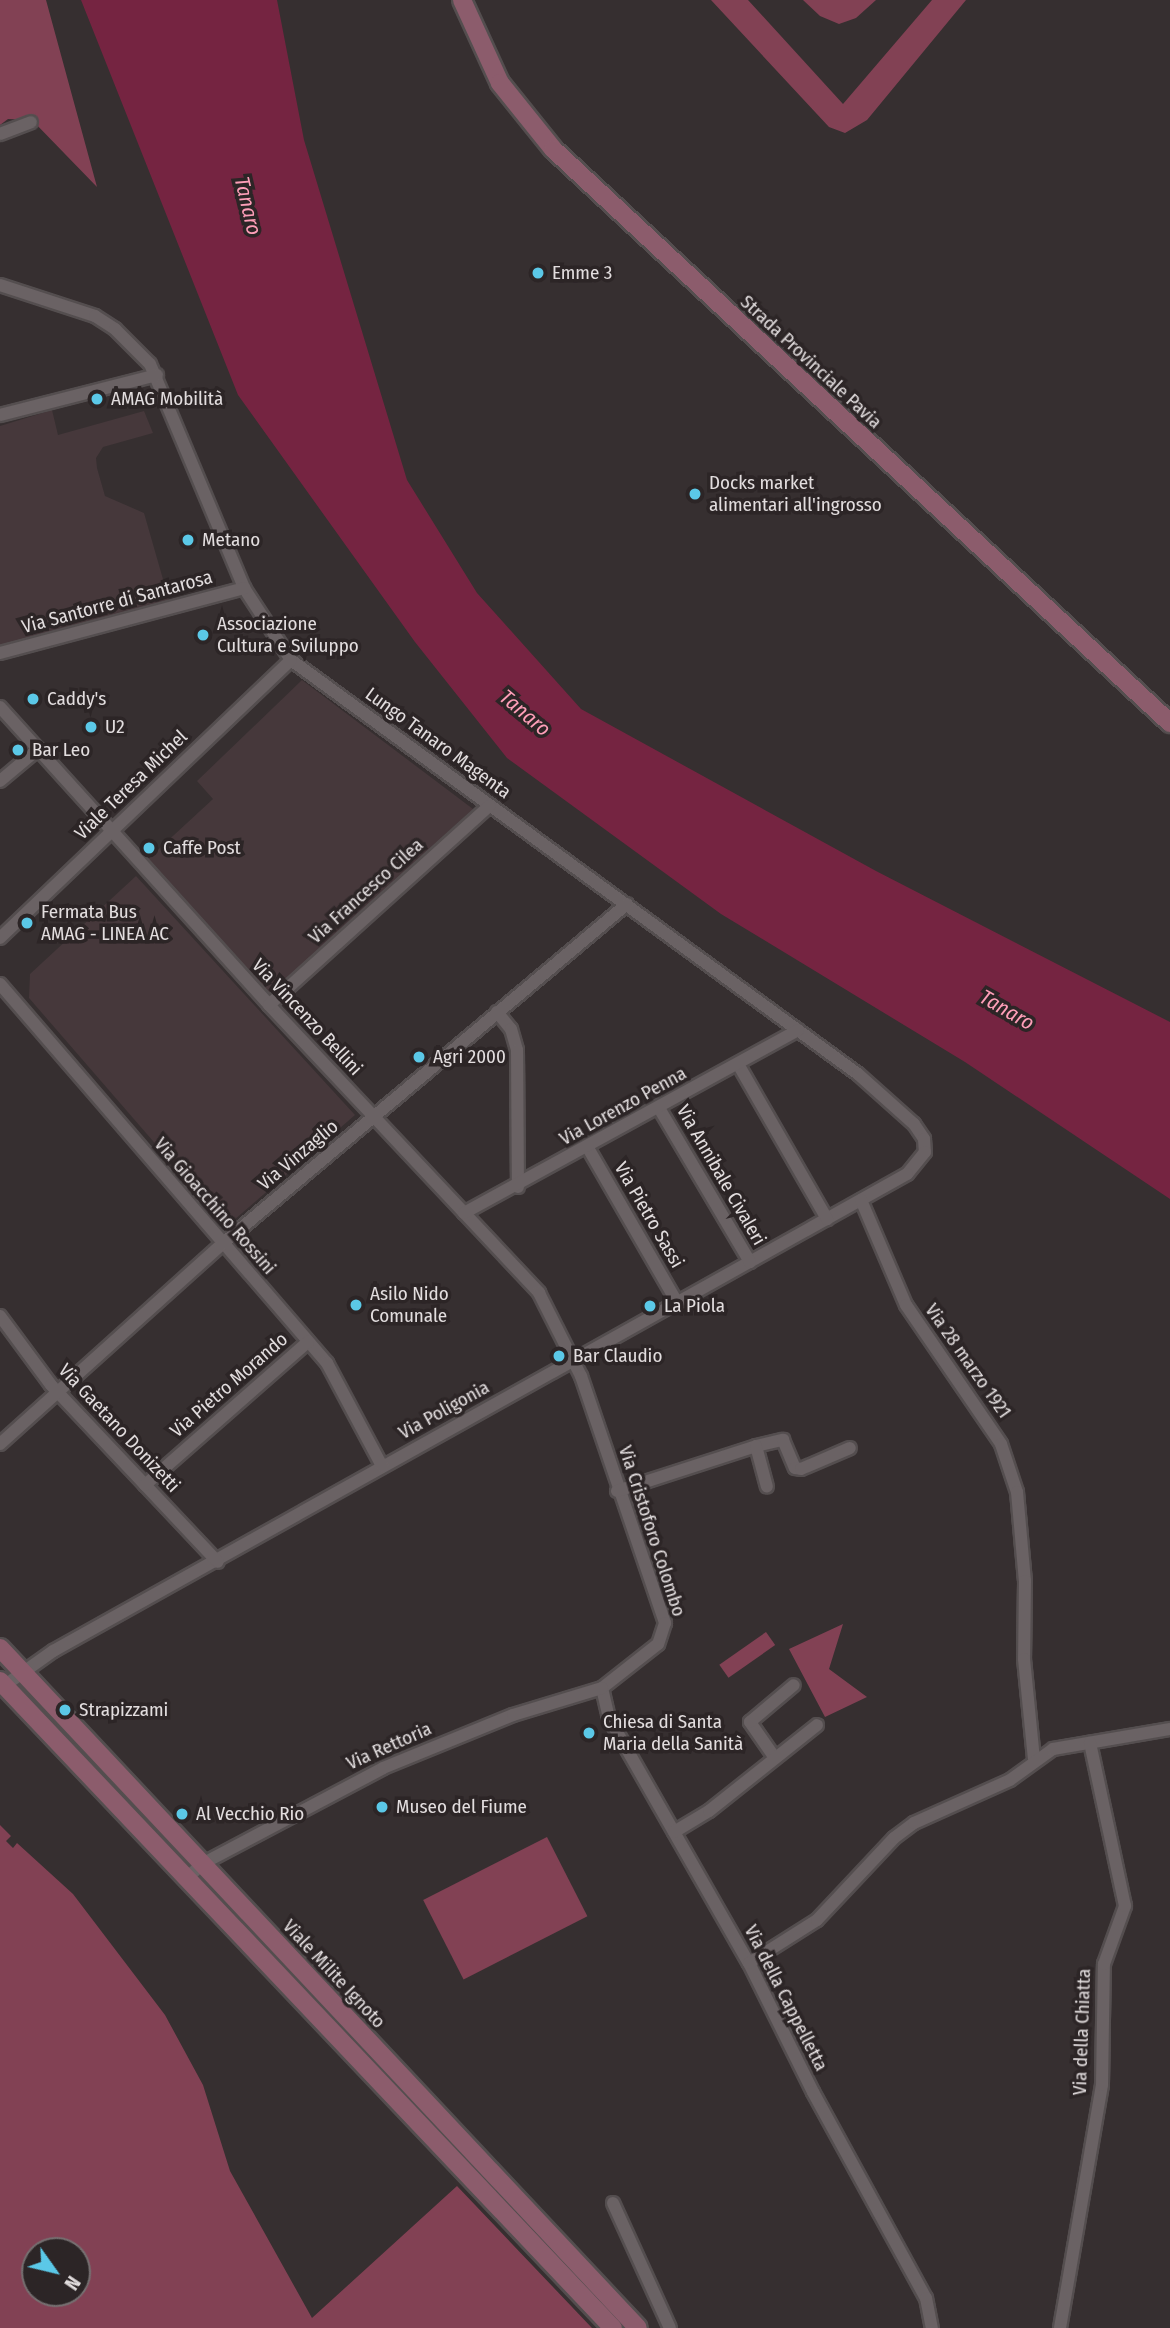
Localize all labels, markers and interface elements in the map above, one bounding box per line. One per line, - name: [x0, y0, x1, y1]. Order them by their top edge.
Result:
- water label: Tanaro: [229, 174, 267, 238]
- place label: Emme 3: [552, 262, 612, 284]
- marker: Emme 3: [530, 265, 546, 281]
- street label: Strada Provinciale Pavia: [736, 291, 886, 433]
- place label: AMAG Mobilità: [111, 388, 223, 410]
- marker: AMAG Mobilità: [89, 391, 105, 407]
- place label: Docks market alimentari all'ingrosso: [709, 472, 882, 516]
- marker: Docks market alimentari all'ingrosso: [687, 486, 703, 502]
- place label: Metano: [202, 529, 260, 551]
- marker: Metano: [180, 532, 196, 548]
- street label: Via Santorre di Santarosa: [19, 566, 215, 638]
- place label: Associazione Cultura e Sviluppo: [217, 613, 359, 657]
- marker: Associazione Cultura e Sviluppo: [195, 627, 211, 643]
- street label: Lungo Tanaro Magenta: [361, 683, 515, 803]
- water label: Tanaro: [494, 684, 556, 742]
- place label: Caddy's: [47, 688, 106, 710]
- marker: Caddy's: [25, 691, 41, 707]
- place label: U2: [105, 716, 125, 738]
- marker: U2: [83, 719, 99, 735]
- street label: Viale Teresa Michel: [70, 726, 192, 844]
- place label: Bar Leo: [32, 739, 90, 761]
- marker: Bar Leo: [10, 742, 26, 758]
- street label: Via Francesco Cilea: [304, 833, 428, 949]
- place label: Caffe Post: [163, 837, 241, 859]
- marker: Caffe Post: [141, 840, 157, 856]
- place label: Fermata Bus AMAG - LINEA AC: [41, 901, 169, 945]
- marker: Fermata Bus AMAG - LINEA AC: [19, 915, 35, 931]
- street label: Via Vincenzo Bellini: [247, 954, 367, 1080]
- water label: Tanaro: [975, 984, 1039, 1036]
- place label: Agri 2000: [433, 1046, 506, 1068]
- marker: Agri 2000: [411, 1049, 427, 1065]
- street label: Via Lorenzo Penna: [556, 1062, 690, 1150]
- street label: Via Annibale Civaleri: [672, 1101, 770, 1249]
- street label: Via Vinzaglio: [253, 1115, 343, 1195]
- street label: Via Gioacchino Rossini: [149, 1133, 281, 1279]
- street label: Via Pietro Sassi: [609, 1158, 689, 1272]
- place label: Asilo Nido Comunale: [370, 1283, 449, 1327]
- place label: La Piola: [664, 1295, 725, 1317]
- marker: Asilo Nido Comunale: [348, 1297, 364, 1313]
- marker: La Piola: [642, 1298, 658, 1314]
- street label: Via 28 marzo 1921: [920, 1299, 1016, 1423]
- street label: Via Pietro Morando: [166, 1328, 292, 1442]
- place label: Bar Claudio: [573, 1345, 662, 1367]
- marker: Bar Claudio: [551, 1348, 567, 1364]
- street label: Via Gaetano Donizetti: [54, 1359, 184, 1497]
- street label: Via Poligonia: [395, 1376, 493, 1444]
- street label: Via Cristoforo Colombo: [614, 1443, 690, 1619]
- place label: Strapizzami: [79, 1699, 168, 1721]
- marker: Strapizzami: [57, 1702, 73, 1718]
- place label: Chiesa di Santa Maria della Sanità: [603, 1711, 743, 1755]
- street label: Via Rettoria: [343, 1717, 435, 1775]
- marker: Chiesa di Santa Maria della Sanità: [581, 1725, 597, 1741]
- place label: Museo del Fiume: [396, 1796, 527, 1818]
- marker: Museo del Fiume: [374, 1799, 390, 1815]
- place label: Al Vecchio Rio: [196, 1803, 304, 1825]
- marker: Al Vecchio Rio: [174, 1806, 190, 1822]
- street label: Viale Milite Ignoto: [278, 1915, 390, 2033]
- street label: Via della Cappelletta: [739, 1921, 833, 2075]
- street label: Via della Chiatta: [1068, 1968, 1096, 2096]
- north arrow: [21, 2237, 91, 2307]
- text: N: [59, 2272, 85, 2294]

